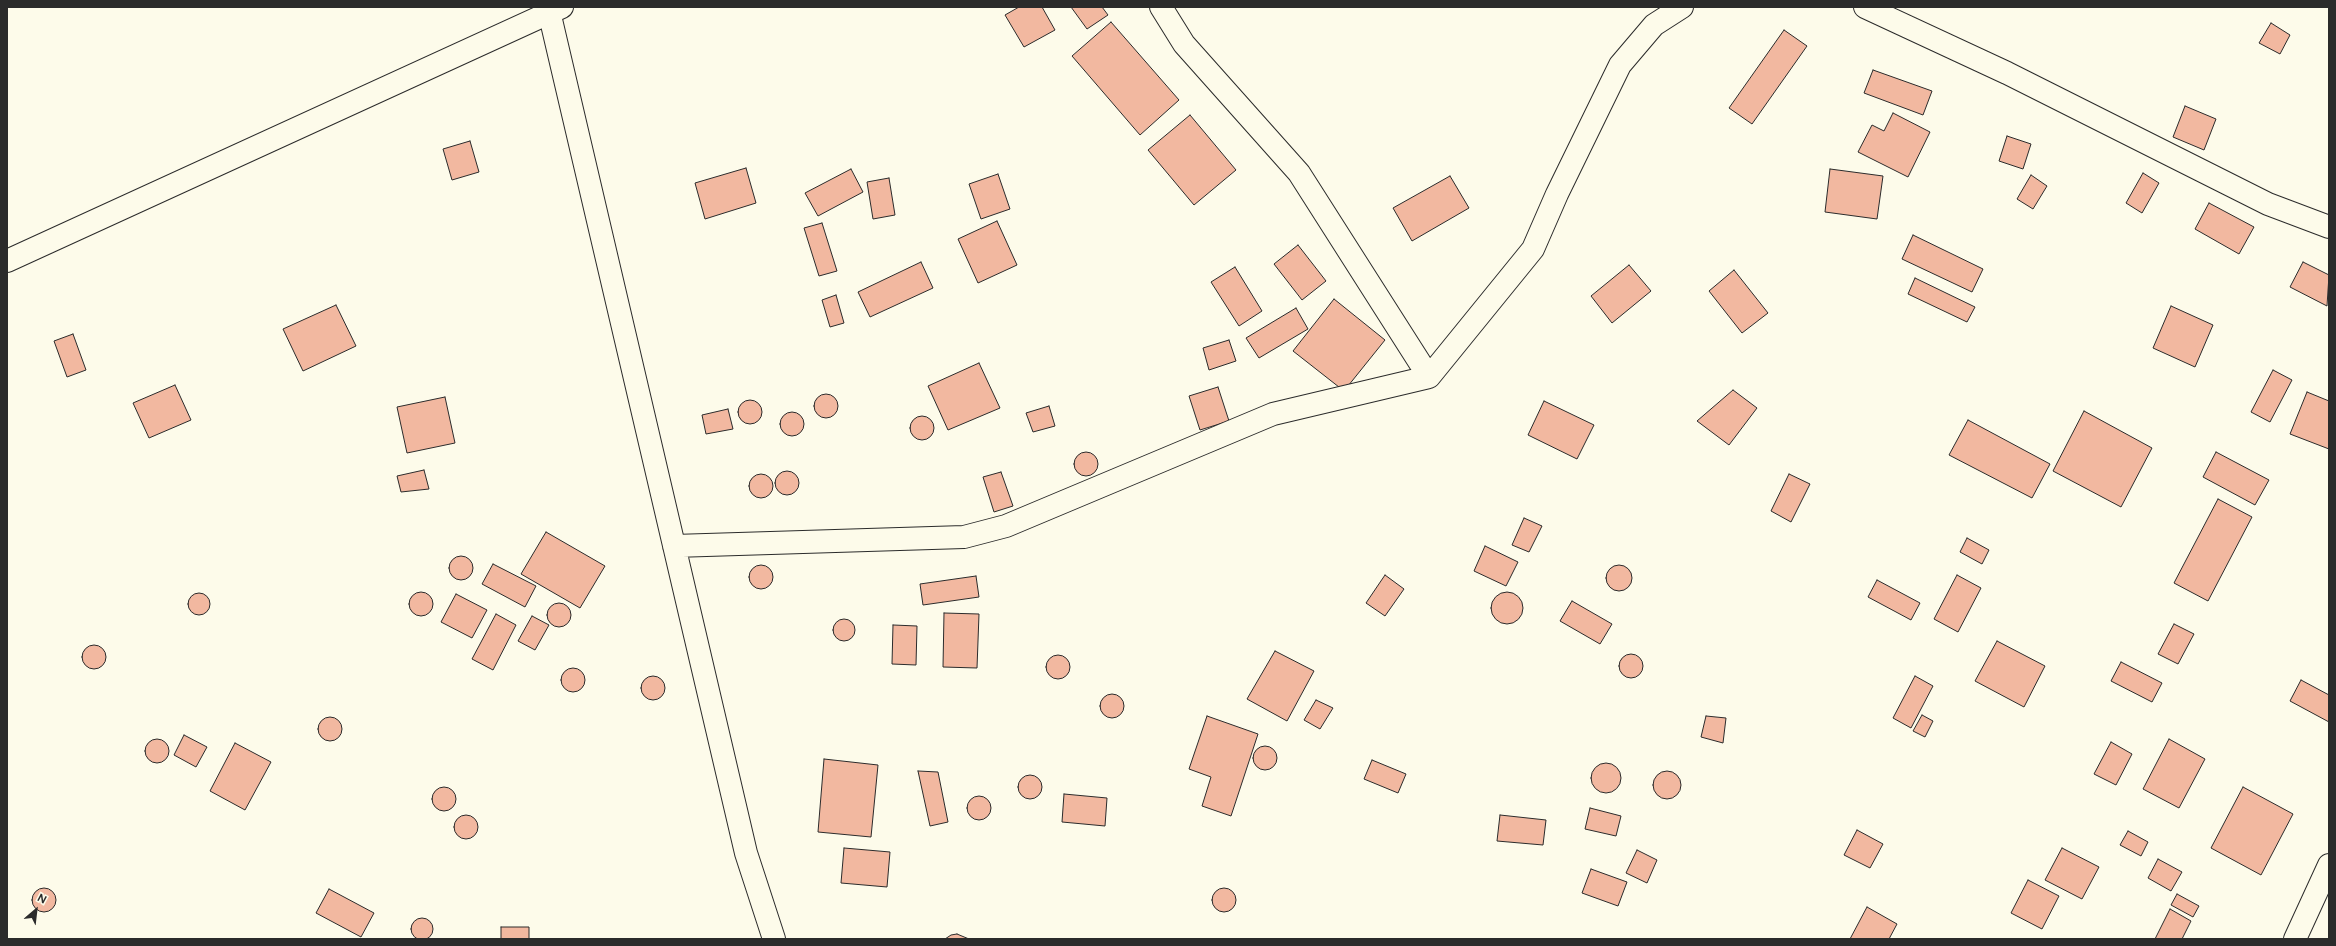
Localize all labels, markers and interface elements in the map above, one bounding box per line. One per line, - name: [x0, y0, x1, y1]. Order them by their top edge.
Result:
- north arrow: [16, 890, 56, 930]
- text: N: [35, 891, 49, 907]

